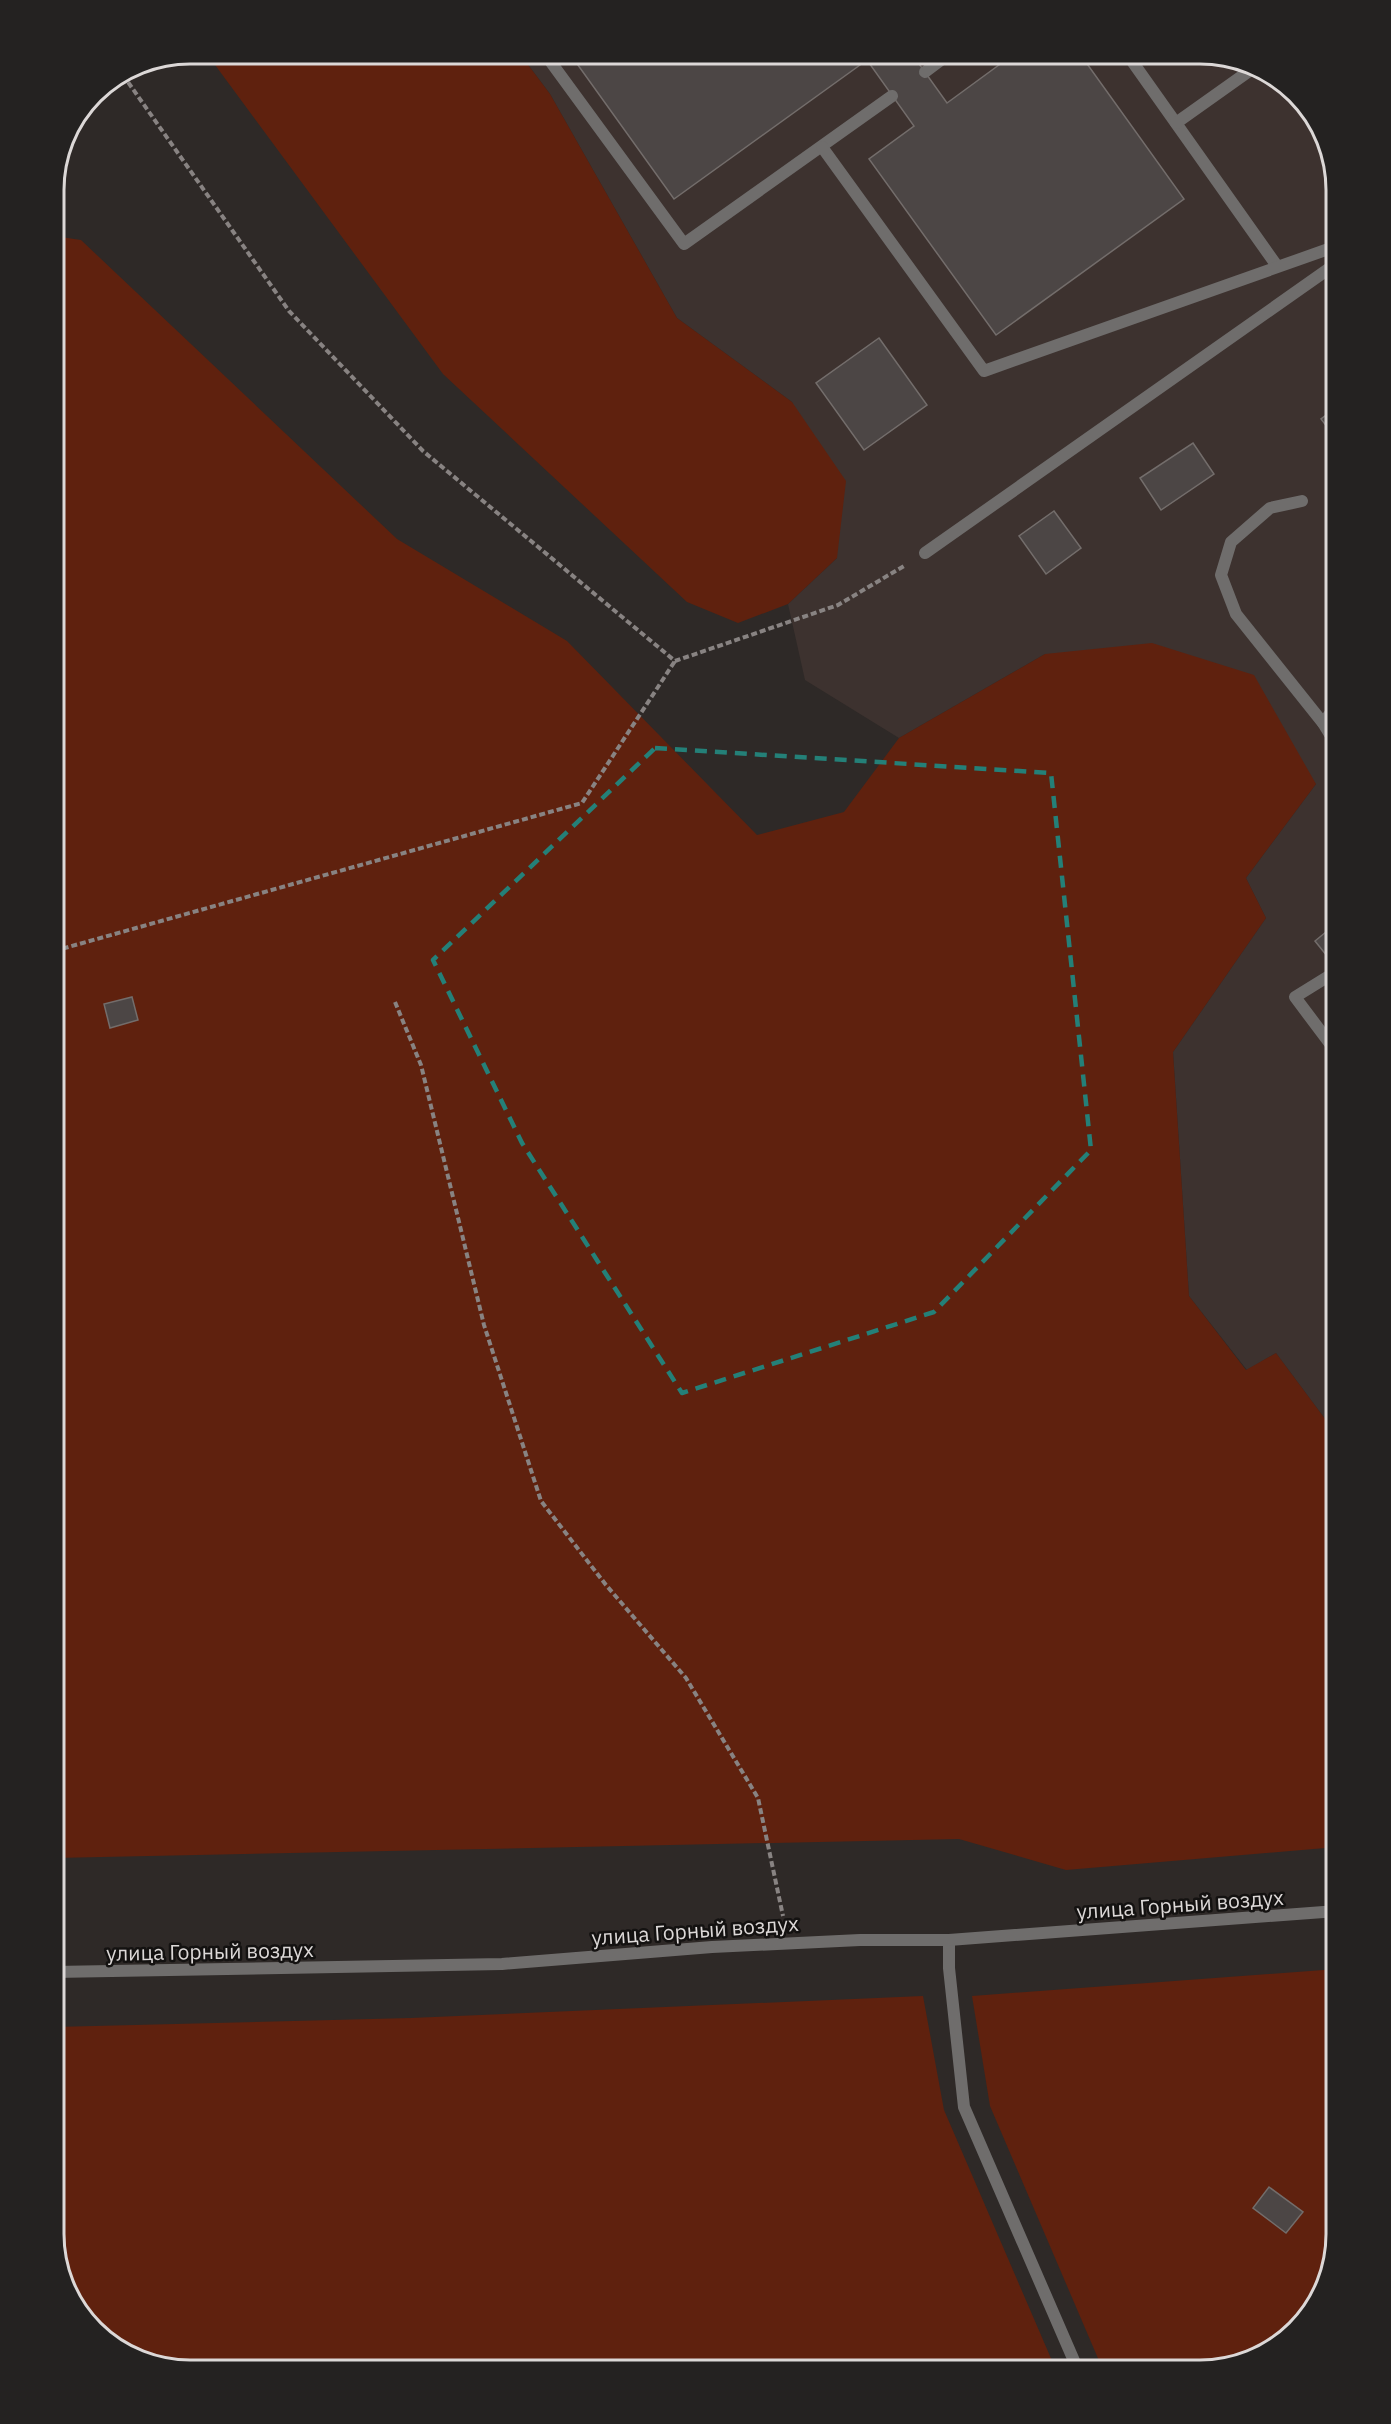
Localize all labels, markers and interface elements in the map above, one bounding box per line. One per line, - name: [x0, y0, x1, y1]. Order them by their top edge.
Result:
- street label: улица Горный воздух: [1075, 1883, 1285, 1925]
- street label: улица Горный воздух: [590, 1909, 800, 1951]
- street label: улица Горный воздух: [106, 1935, 314, 1967]

